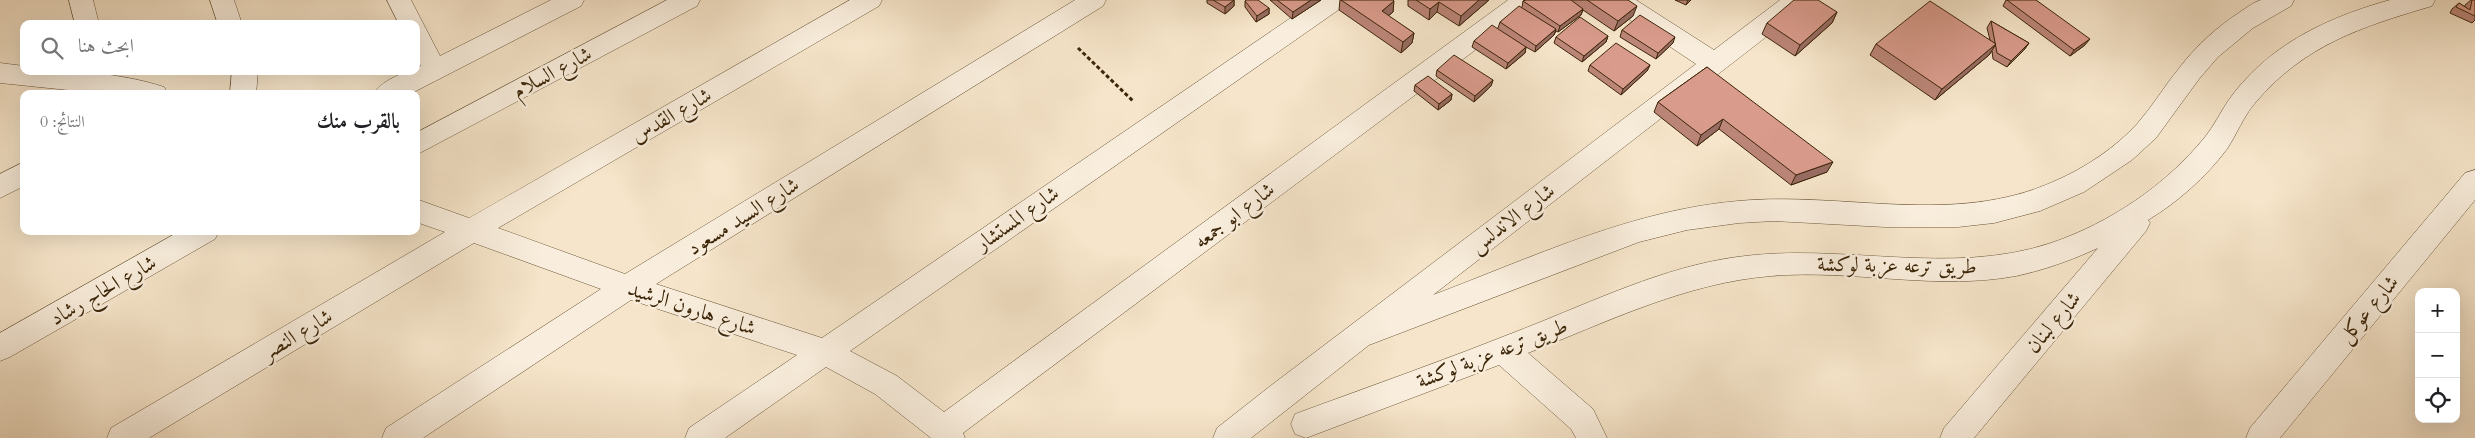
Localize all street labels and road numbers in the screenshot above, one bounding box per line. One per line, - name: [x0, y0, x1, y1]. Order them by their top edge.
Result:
- street label: شارع السلام: [507, 39, 599, 108]
- street label: شارع القدس: [625, 81, 719, 153]
- street label: شارع السيد مسعود: [682, 170, 807, 265]
- street label: شارع ابو جمعه: [1188, 175, 1283, 258]
- street label: شارع الاندلس: [1464, 177, 1563, 263]
- street label: شارع المستشار: [968, 179, 1067, 262]
- street label: شارع الحاج رشاد: [45, 248, 164, 336]
- street label: طريق ترعه عزبة لوكشة: [1817, 250, 1977, 281]
- street label: شارع عوكل: [2331, 269, 2408, 352]
- street label: شارع هارون الرشيد: [623, 274, 760, 346]
- street label: شارع لبنان: [2019, 285, 2090, 361]
- street label: شارع النصر: [255, 302, 340, 370]
- street label: طريق ترعه عزبة لوكشة: [1412, 311, 1572, 396]

